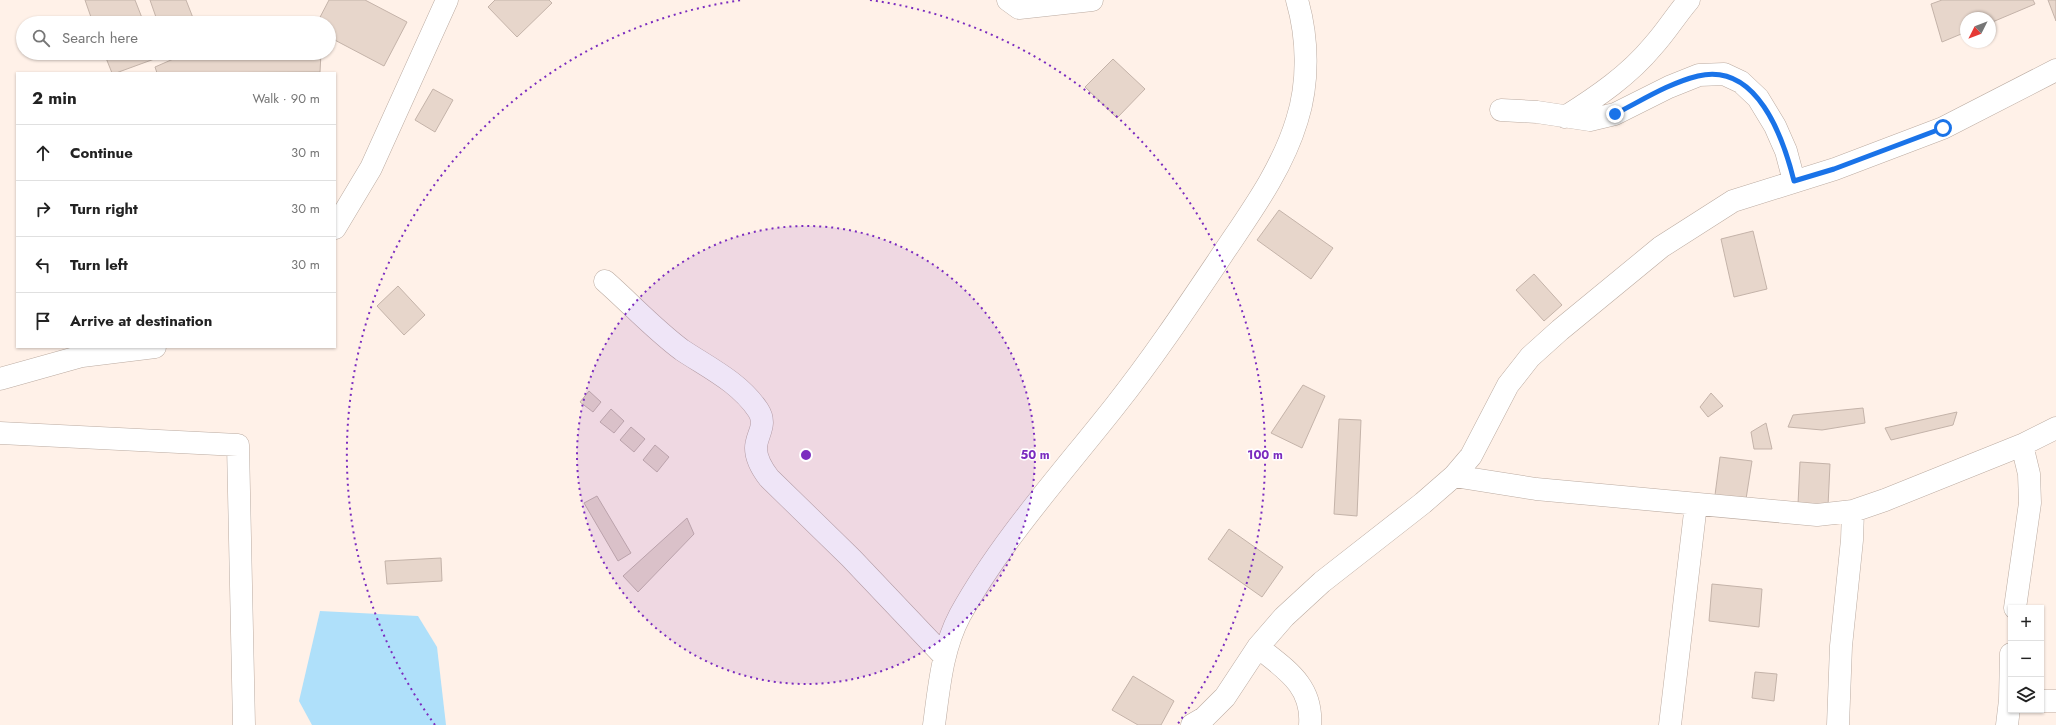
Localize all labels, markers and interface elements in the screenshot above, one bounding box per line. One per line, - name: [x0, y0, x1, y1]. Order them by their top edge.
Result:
- north arrow: [1960, 12, 1996, 48]
- search box: [16, 16, 336, 60]
- icon: search: [30, 27, 52, 49]
- text: Search here: [62, 27, 138, 49]
- text: 2 min: [32, 86, 77, 110]
- text: Walk · 90 m: [252, 89, 320, 108]
- route end: [1606, 105, 1624, 123]
- route start: [1934, 119, 1952, 137]
- icon: ahead: [32, 142, 54, 164]
- text: Continue: [70, 142, 133, 164]
- text: 30 m: [291, 143, 320, 162]
- icon: right: [32, 198, 54, 220]
- text: Turn right: [70, 198, 138, 220]
- text: 30 m: [291, 199, 320, 218]
- icon: left: [32, 254, 54, 276]
- text: Turn left: [70, 254, 128, 276]
- text: 30 m: [291, 255, 320, 274]
- icon: arrive: [32, 310, 54, 332]
- text: Arrive at destination: [70, 310, 212, 332]
- text: 50 m: [1020, 446, 1050, 464]
- text: 100 m: [1247, 446, 1283, 464]
- centre of rings: [799, 448, 813, 462]
- map controls: [2008, 605, 2044, 713]
- button: +: [2008, 605, 2044, 641]
- button: −: [2008, 641, 2044, 677]
- button: layers: [2008, 677, 2044, 713]

